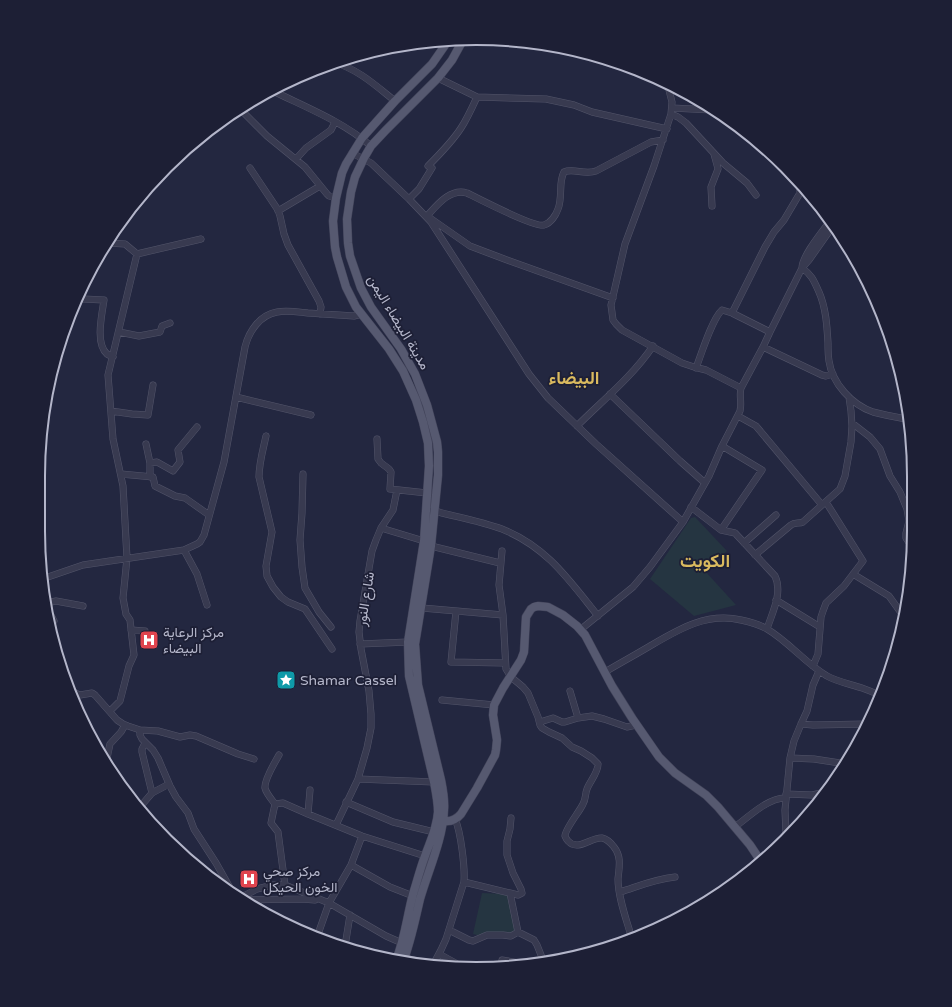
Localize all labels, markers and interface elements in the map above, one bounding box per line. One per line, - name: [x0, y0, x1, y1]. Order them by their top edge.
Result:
- street label: مدينة البيضاء اليمن: [364, 272, 434, 373]
- district label: البيضاء: [548, 367, 600, 389]
- district label: الكويت: [680, 550, 730, 572]
- street label: شارع النور: [353, 571, 380, 629]
- place label: مركز الرعاية البيضاء: [163, 624, 224, 657]
- hospital icon: مركز الرعاية البيضاء: [138, 629, 160, 651]
- place icon: Shamar Cassel: [275, 669, 297, 691]
- place label: Shamar Cassel: [300, 672, 397, 689]
- place label: مركز صحي الخون الحيكل: [263, 863, 338, 896]
- hospital icon: مركز صحي الخون الحيكل: [238, 868, 260, 890]

